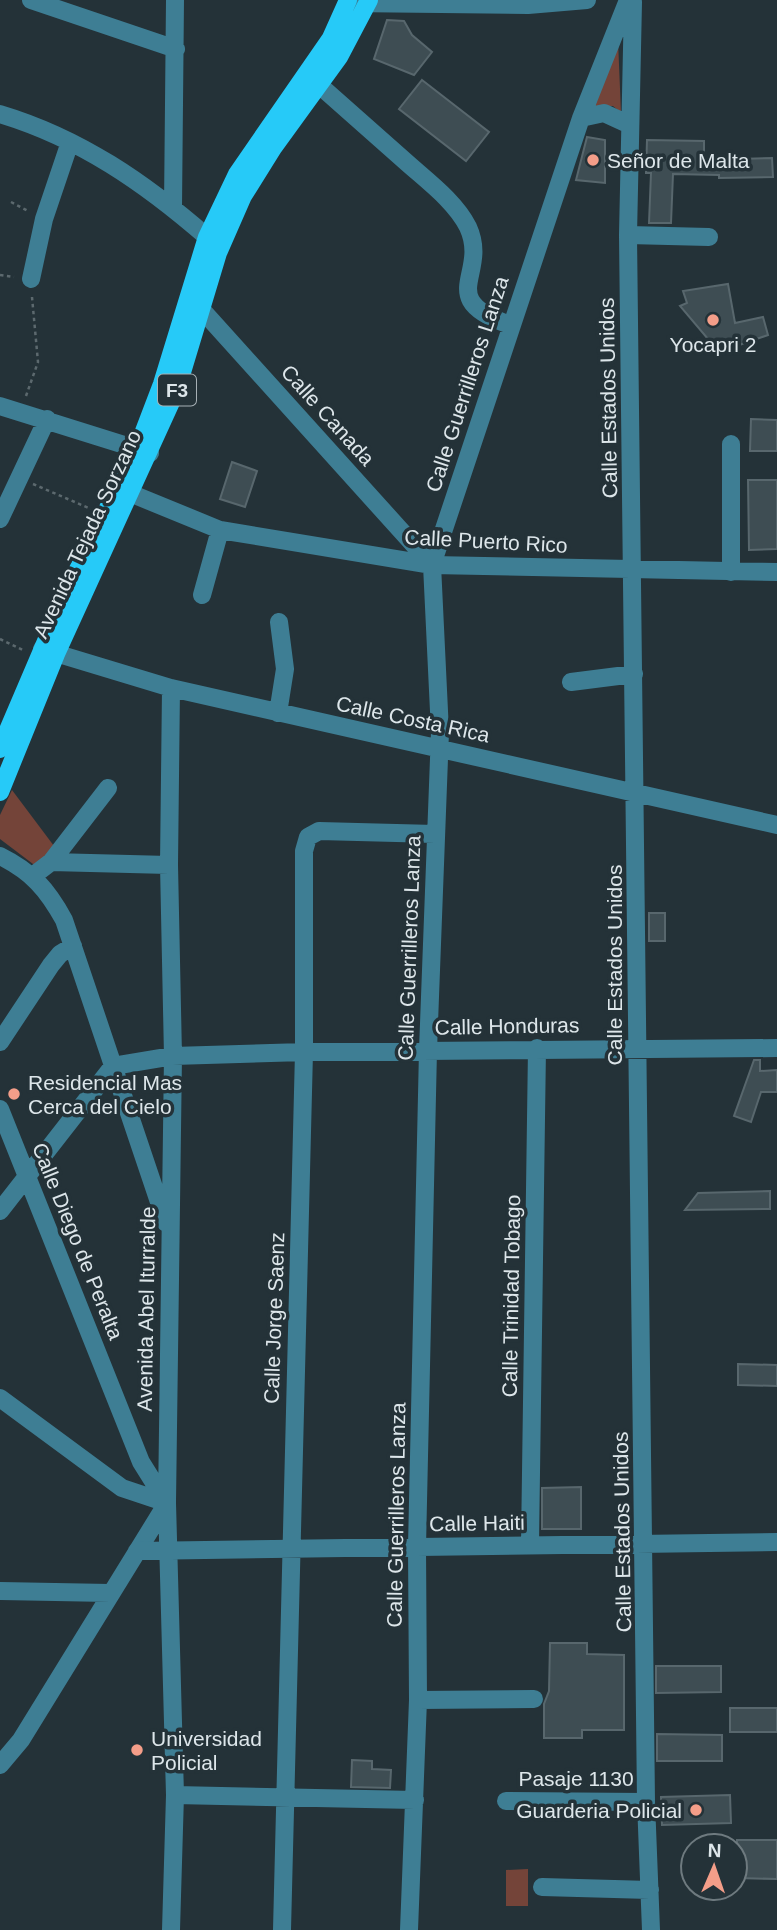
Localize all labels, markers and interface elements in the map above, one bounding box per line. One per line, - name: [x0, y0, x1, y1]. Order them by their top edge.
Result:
- place label: Señor de Malta: [607, 149, 750, 172]
- marker: Señor de Malta: [585, 152, 601, 168]
- street label: Calle Guerrilleros Lanza: [421, 273, 513, 495]
- street label: Calle Estados Unidos: [595, 297, 621, 499]
- marker: Yocapri 2: [705, 312, 721, 328]
- place label: Yocapri 2: [670, 333, 756, 356]
- street label: Calle Canada: [277, 360, 379, 470]
- road number: F3: [158, 374, 196, 406]
- street label: Avenida Tejada Sorzano: [29, 426, 145, 642]
- street label: Calle Puerto Rico: [404, 525, 568, 557]
- street label: Calle Costa Rica: [334, 691, 492, 747]
- street label: Calle Guerrilleros Lanza: [394, 835, 424, 1061]
- street label: Calle Estados Unidos: [603, 865, 626, 1065]
- street label: Calle Honduras: [434, 1013, 580, 1039]
- place label: Residencial Mas Cerca del Cielo: [28, 1071, 182, 1118]
- marker: Residencial Mas Cerca del Cielo: [6, 1086, 22, 1102]
- street label: Calle Diego de Peralta: [28, 1139, 128, 1343]
- street label: Calle Trinidad Tobago: [498, 1194, 524, 1398]
- street label: Avenida Abel Iturralde: [133, 1206, 159, 1412]
- street label: Calle Jorge Saenz: [260, 1232, 288, 1404]
- street label: Calle Guerrilleros Lanza: [383, 1402, 409, 1628]
- street label: Calle Estados Unidos: [609, 1431, 635, 1633]
- street label: Calle Haiti: [429, 1511, 525, 1535]
- place label: Universidad Policial: [151, 1727, 262, 1774]
- marker: Universidad Policial: [129, 1742, 145, 1758]
- street label: Pasaje 1130: [518, 1767, 634, 1790]
- place label: Guarderia Policial: [516, 1799, 682, 1822]
- marker: Guarderia Policial: [688, 1802, 704, 1818]
- north arrow: [679, 1832, 749, 1902]
- text: N: [707, 1840, 722, 1861]

